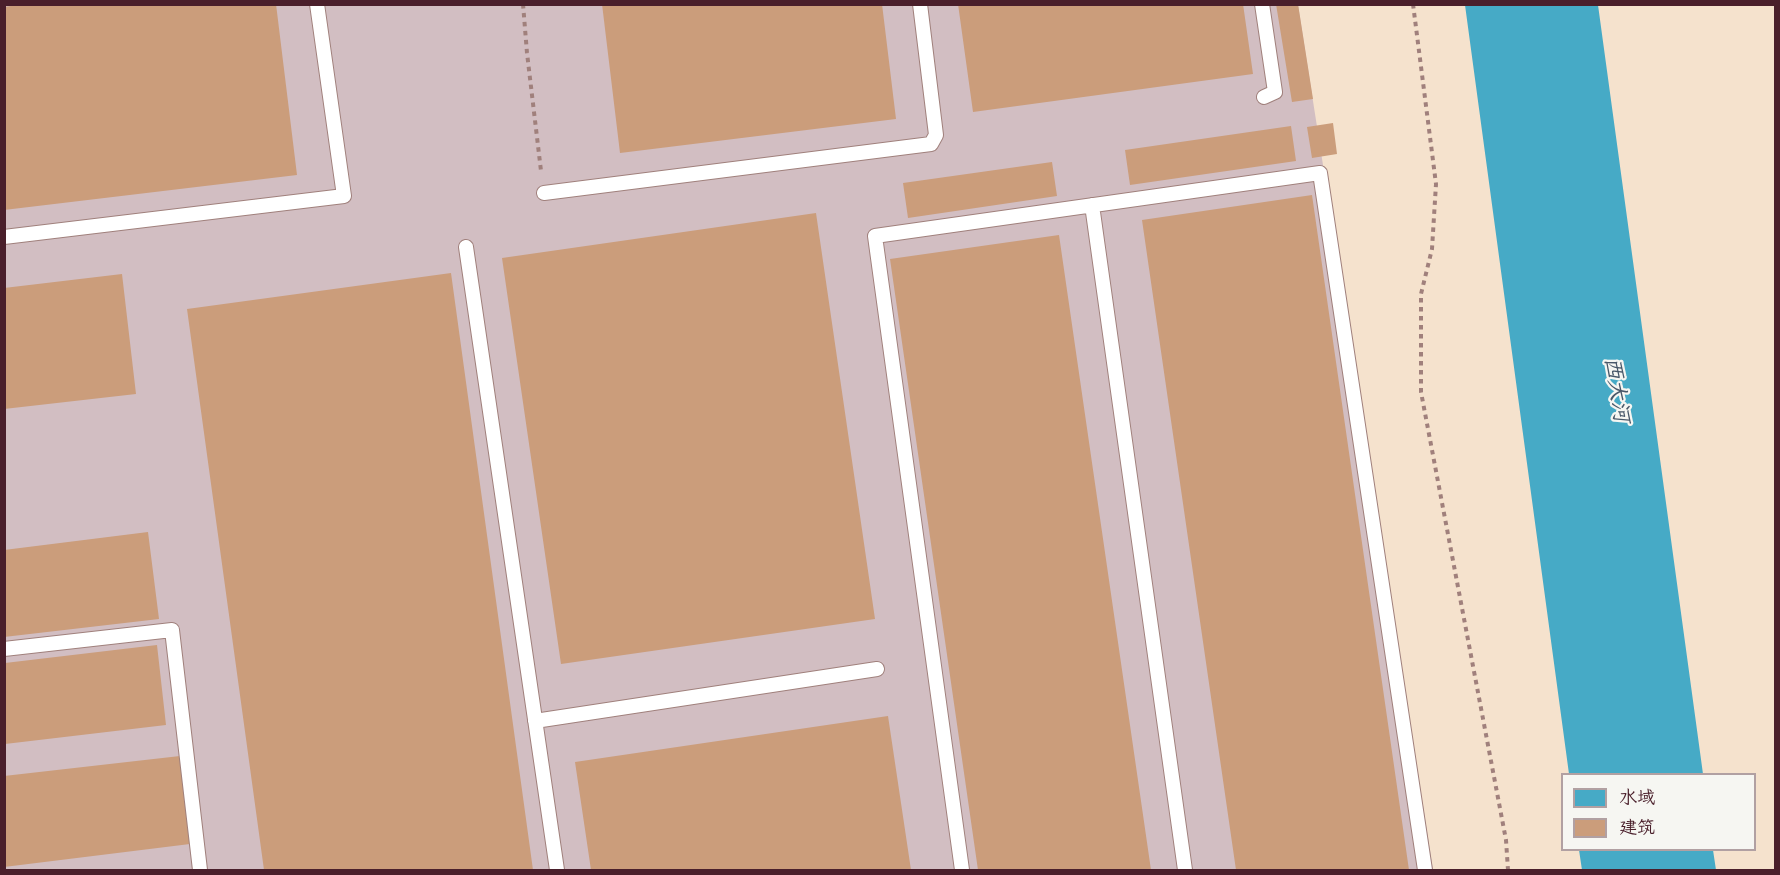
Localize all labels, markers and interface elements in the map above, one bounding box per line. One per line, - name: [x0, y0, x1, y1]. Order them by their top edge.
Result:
- water label: 西大河: [1596, 355, 1632, 425]
- legend: [1561, 773, 1756, 851]
- text: 水域: [1619, 786, 1655, 812]
- text: 建筑: [1619, 816, 1655, 842]

